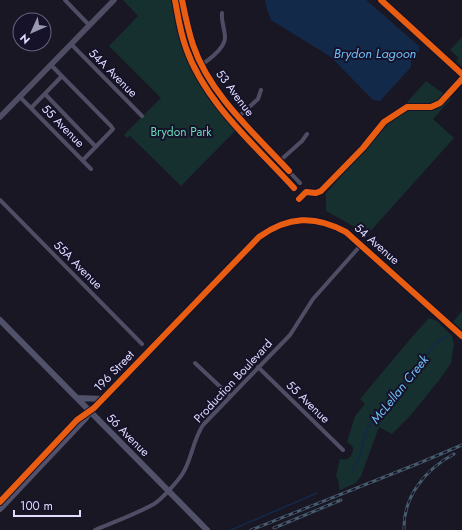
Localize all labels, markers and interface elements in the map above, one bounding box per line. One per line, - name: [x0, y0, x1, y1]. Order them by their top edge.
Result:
- north arrow: [12, 12, 52, 52]
- text: N: [16, 30, 34, 48]
- street label: 54A Avenue: [84, 44, 142, 102]
- water label: Brydon Lagoon: [334, 44, 417, 63]
- street label: 53 Avenue: [211, 66, 259, 120]
- street label: 55 Avenue: [37, 100, 89, 152]
- park label: Brydon Park: [150, 123, 212, 141]
- street label: 54 Avenue: [350, 219, 404, 269]
- street label: 55A Avenue: [50, 237, 106, 293]
- street label: Production Boulevard: [189, 335, 277, 427]
- street label: 196 Street: [90, 346, 138, 396]
- water label: McLellan Creek: [366, 351, 433, 428]
- street label: 55 Avenue: [282, 377, 334, 427]
- street label: 56 Avenue: [102, 409, 154, 461]
- scale bar: [14, 492, 80, 518]
- text: 100 m: [20, 497, 53, 515]

